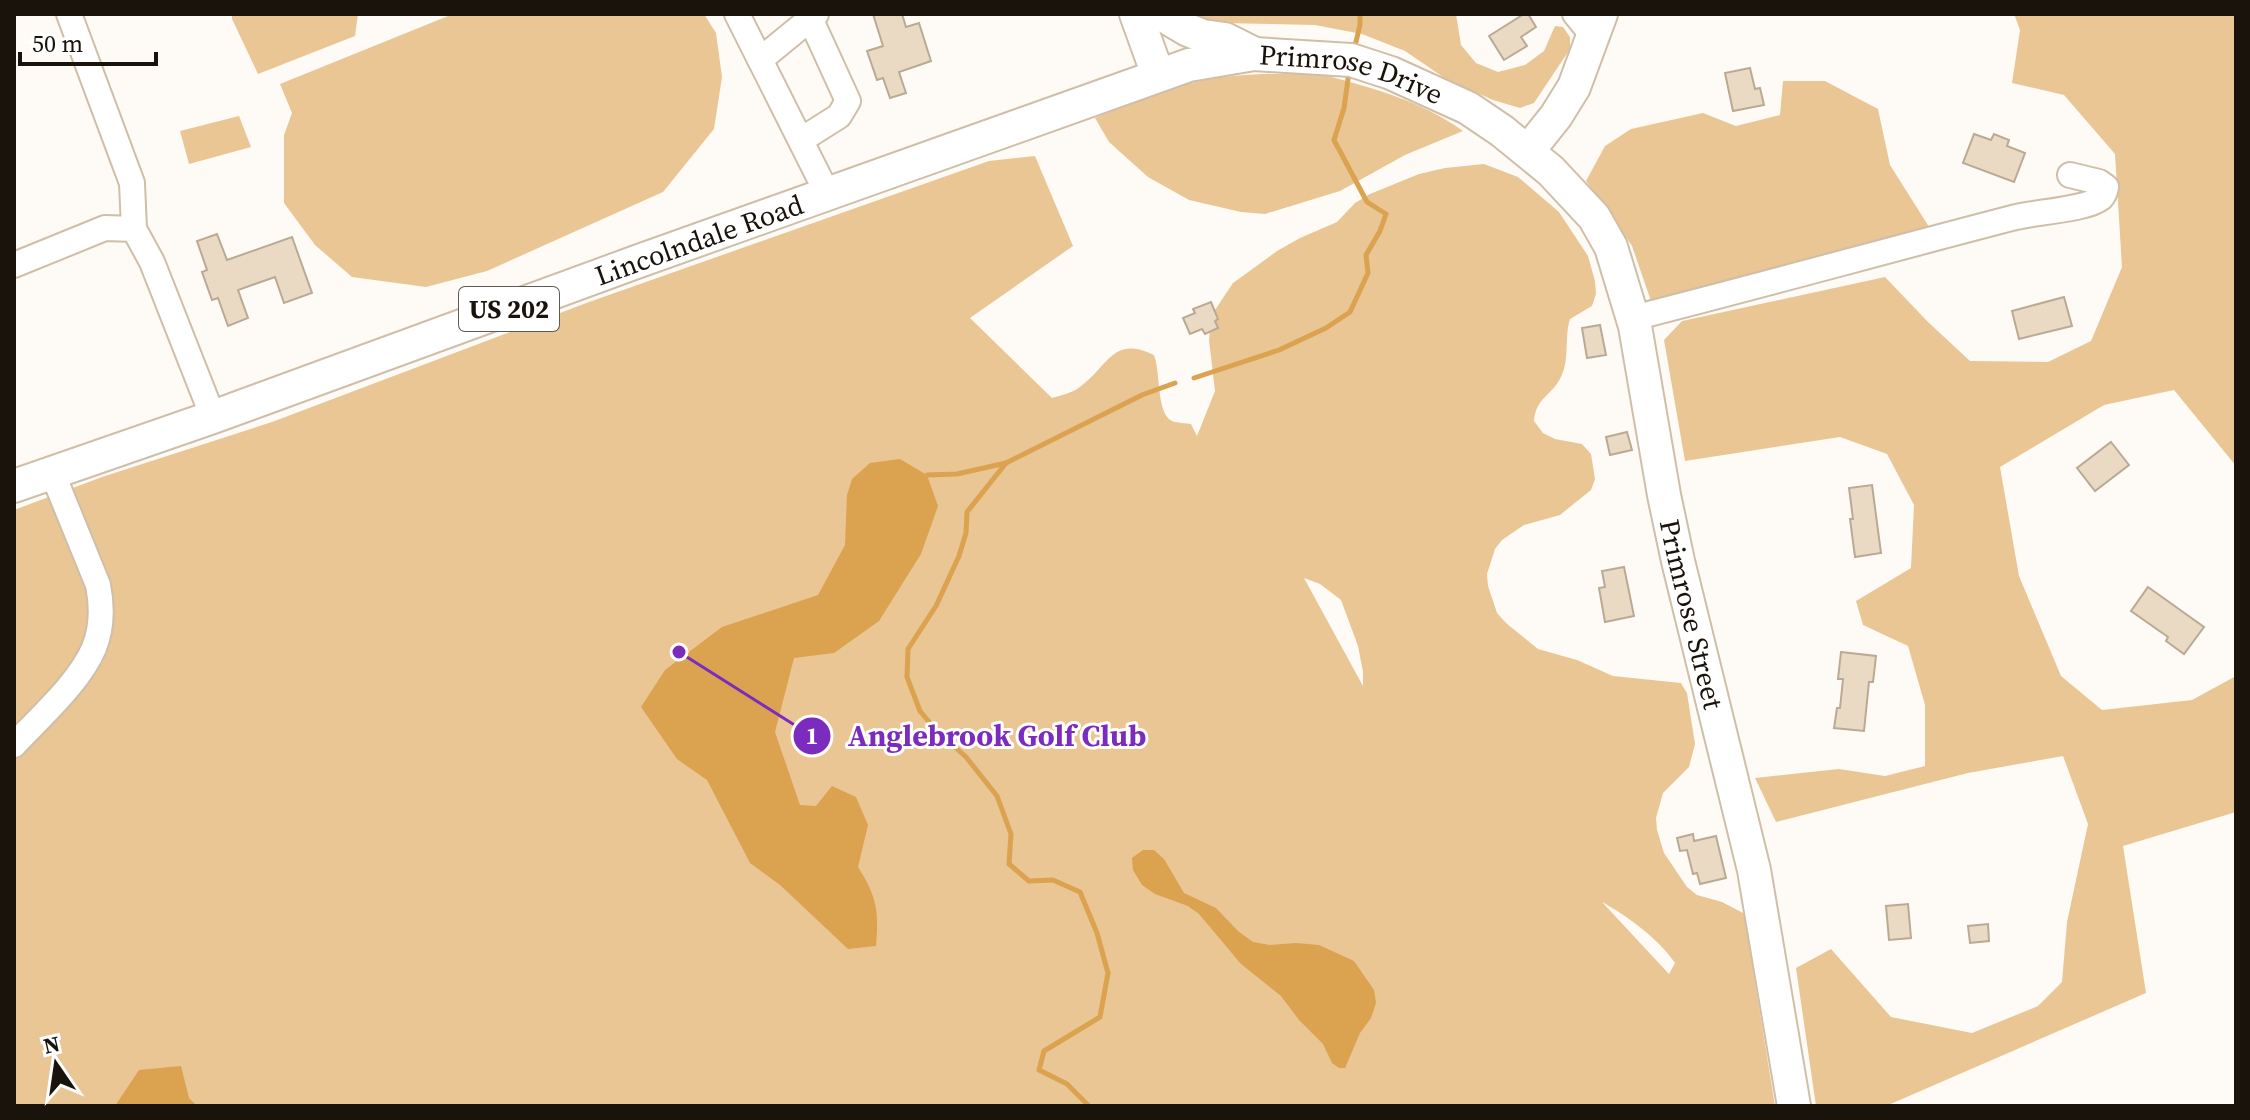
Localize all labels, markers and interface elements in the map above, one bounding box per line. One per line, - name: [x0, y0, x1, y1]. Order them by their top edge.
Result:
- scale bar: [20, 16, 156, 66]
- text: 50 m: [32, 27, 83, 60]
- street label: Primrose Drive: [1258, 35, 1449, 113]
- street label: Lincolndale Road: [590, 185, 808, 295]
- road number: US 202: [459, 287, 559, 331]
- street label: Primrose Street: [1651, 516, 1733, 714]
- callout: Anglebrook Golf Club: [792, 709, 1162, 763]
- text: Anglebrook Golf Club: [848, 715, 1146, 756]
- text: 1: [805, 719, 819, 752]
- north arrow: [16, 1024, 96, 1104]
- text: N: [40, 1028, 63, 1061]

